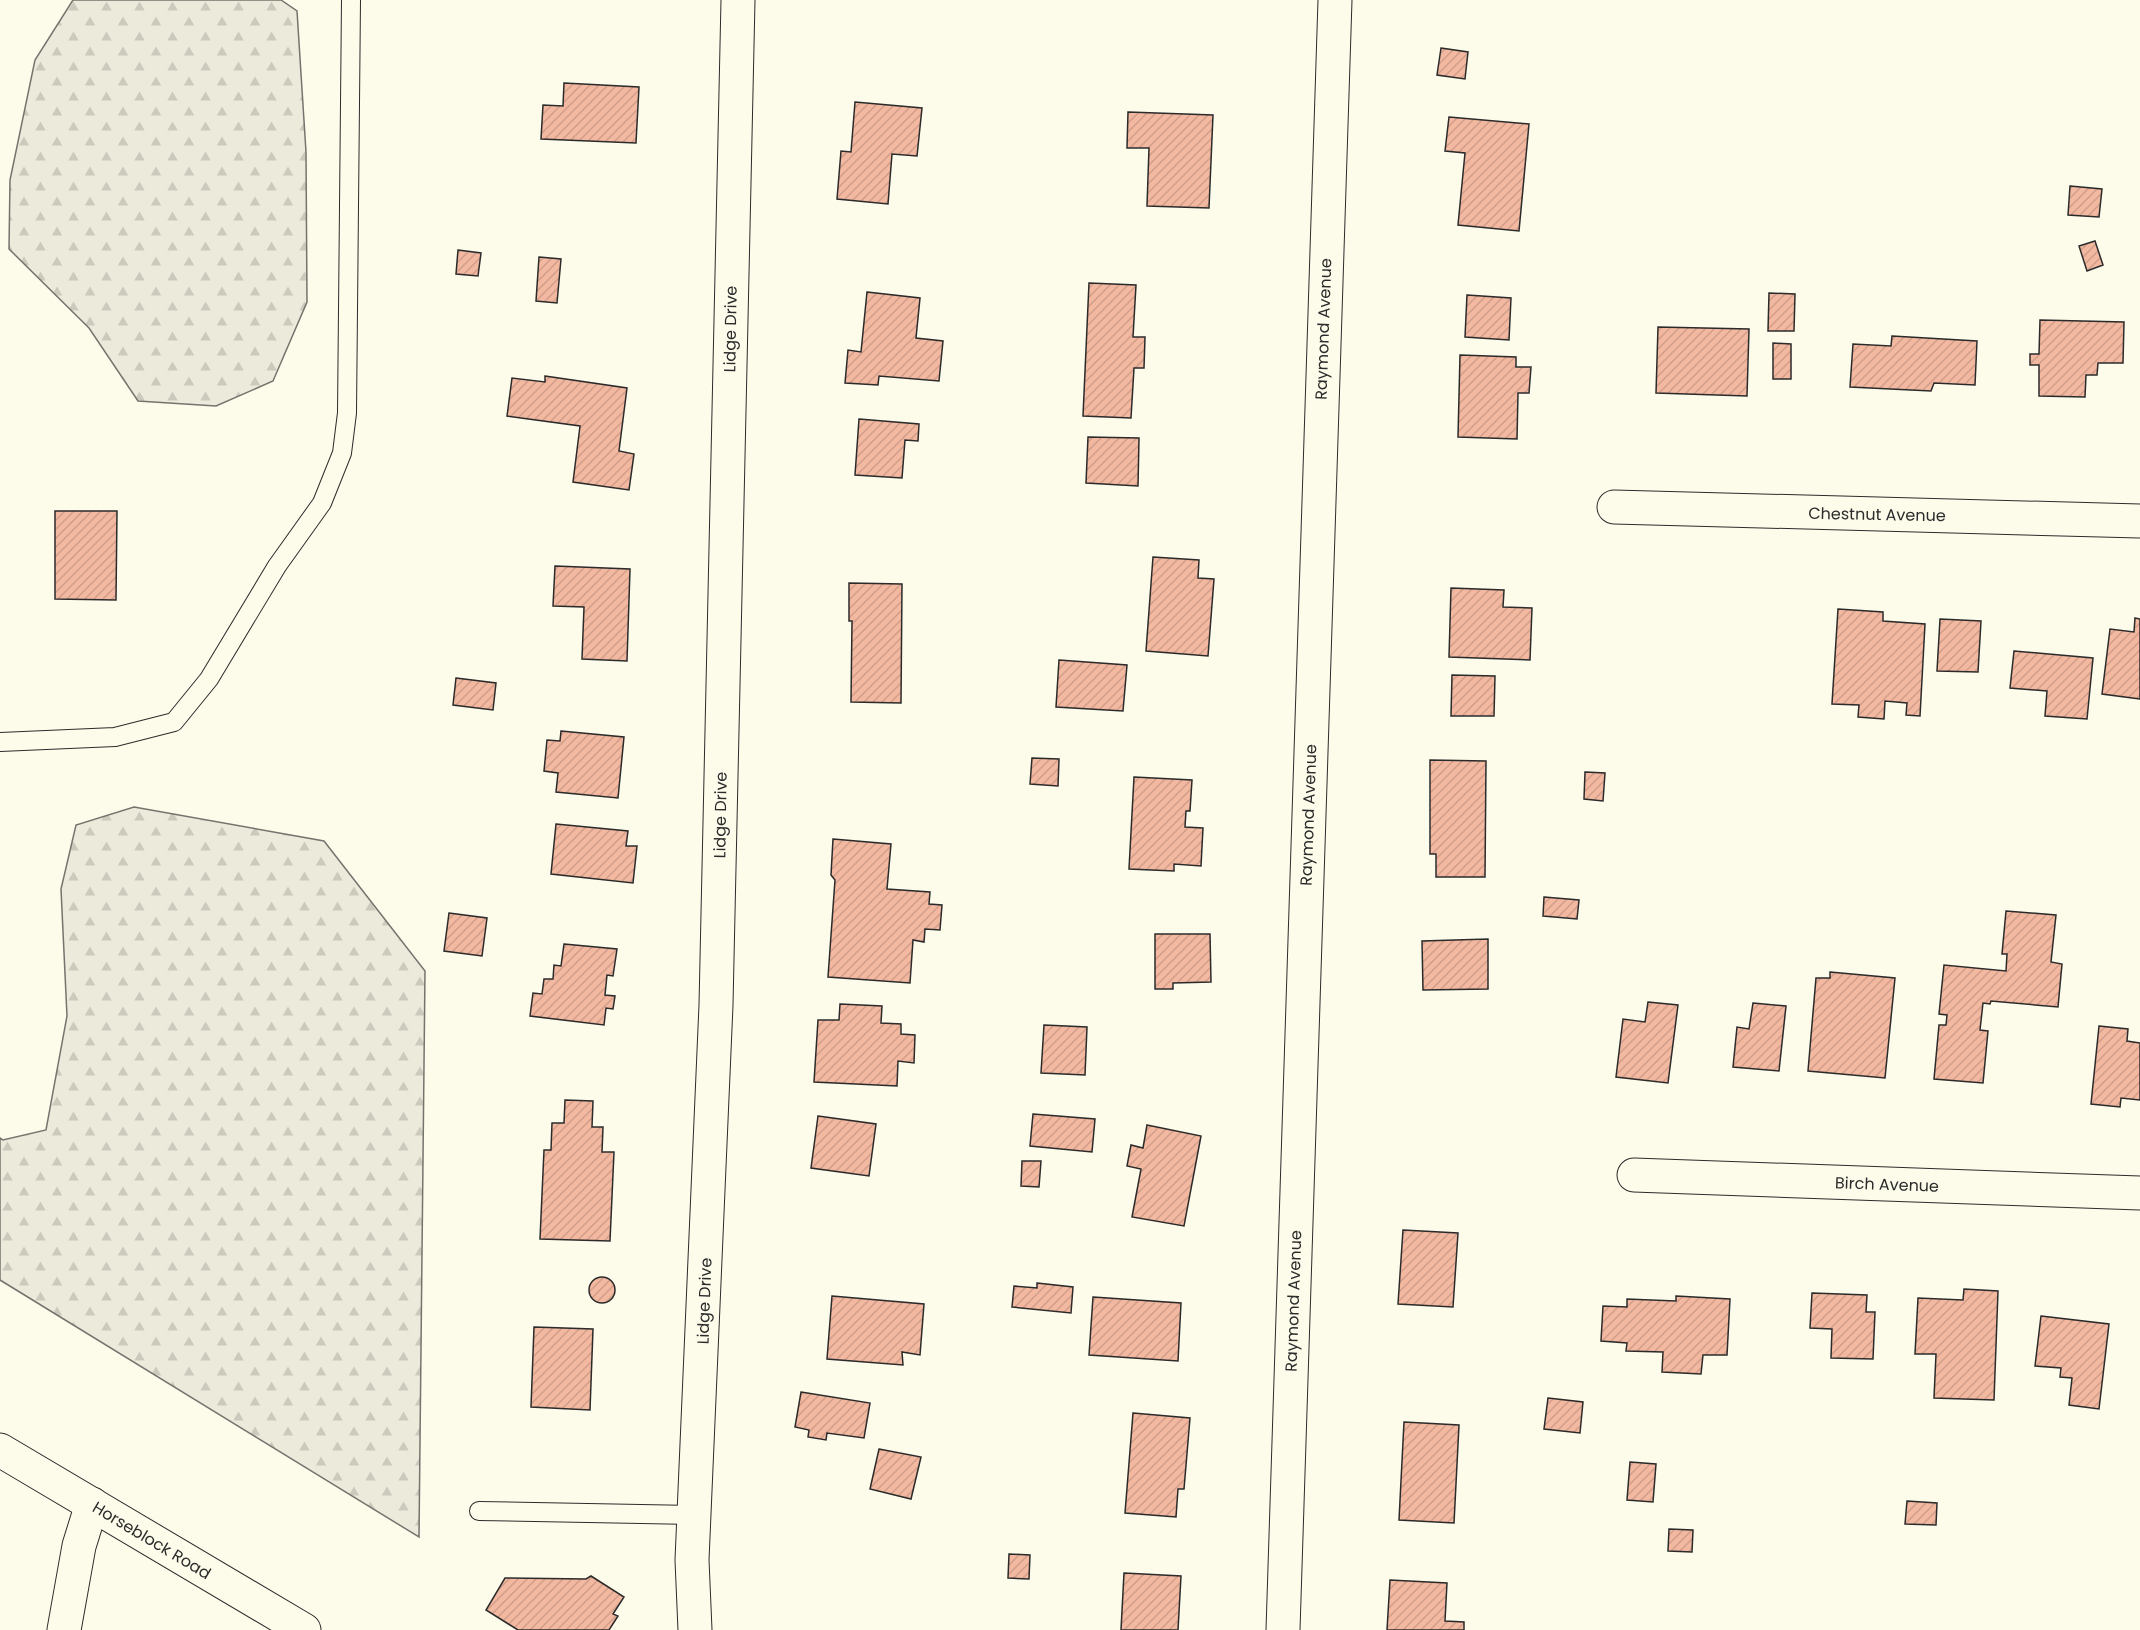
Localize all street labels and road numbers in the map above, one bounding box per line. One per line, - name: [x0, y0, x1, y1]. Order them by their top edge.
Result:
- street label: Raymond Avenue: [1310, 258, 1337, 400]
- street label: Lidge Drive: [718, 285, 743, 373]
- street label: Chestnut Avenue: [1808, 502, 1946, 527]
- street label: Raymond Avenue: [1295, 744, 1322, 886]
- street label: Lidge Drive: [708, 771, 733, 859]
- street label: Birch Avenue: [1835, 1171, 1939, 1198]
- street label: Raymond Avenue: [1280, 1230, 1307, 1372]
- street label: Lidge Drive: [691, 1257, 718, 1345]
- street label: Horseblock Road: [88, 1496, 215, 1585]

